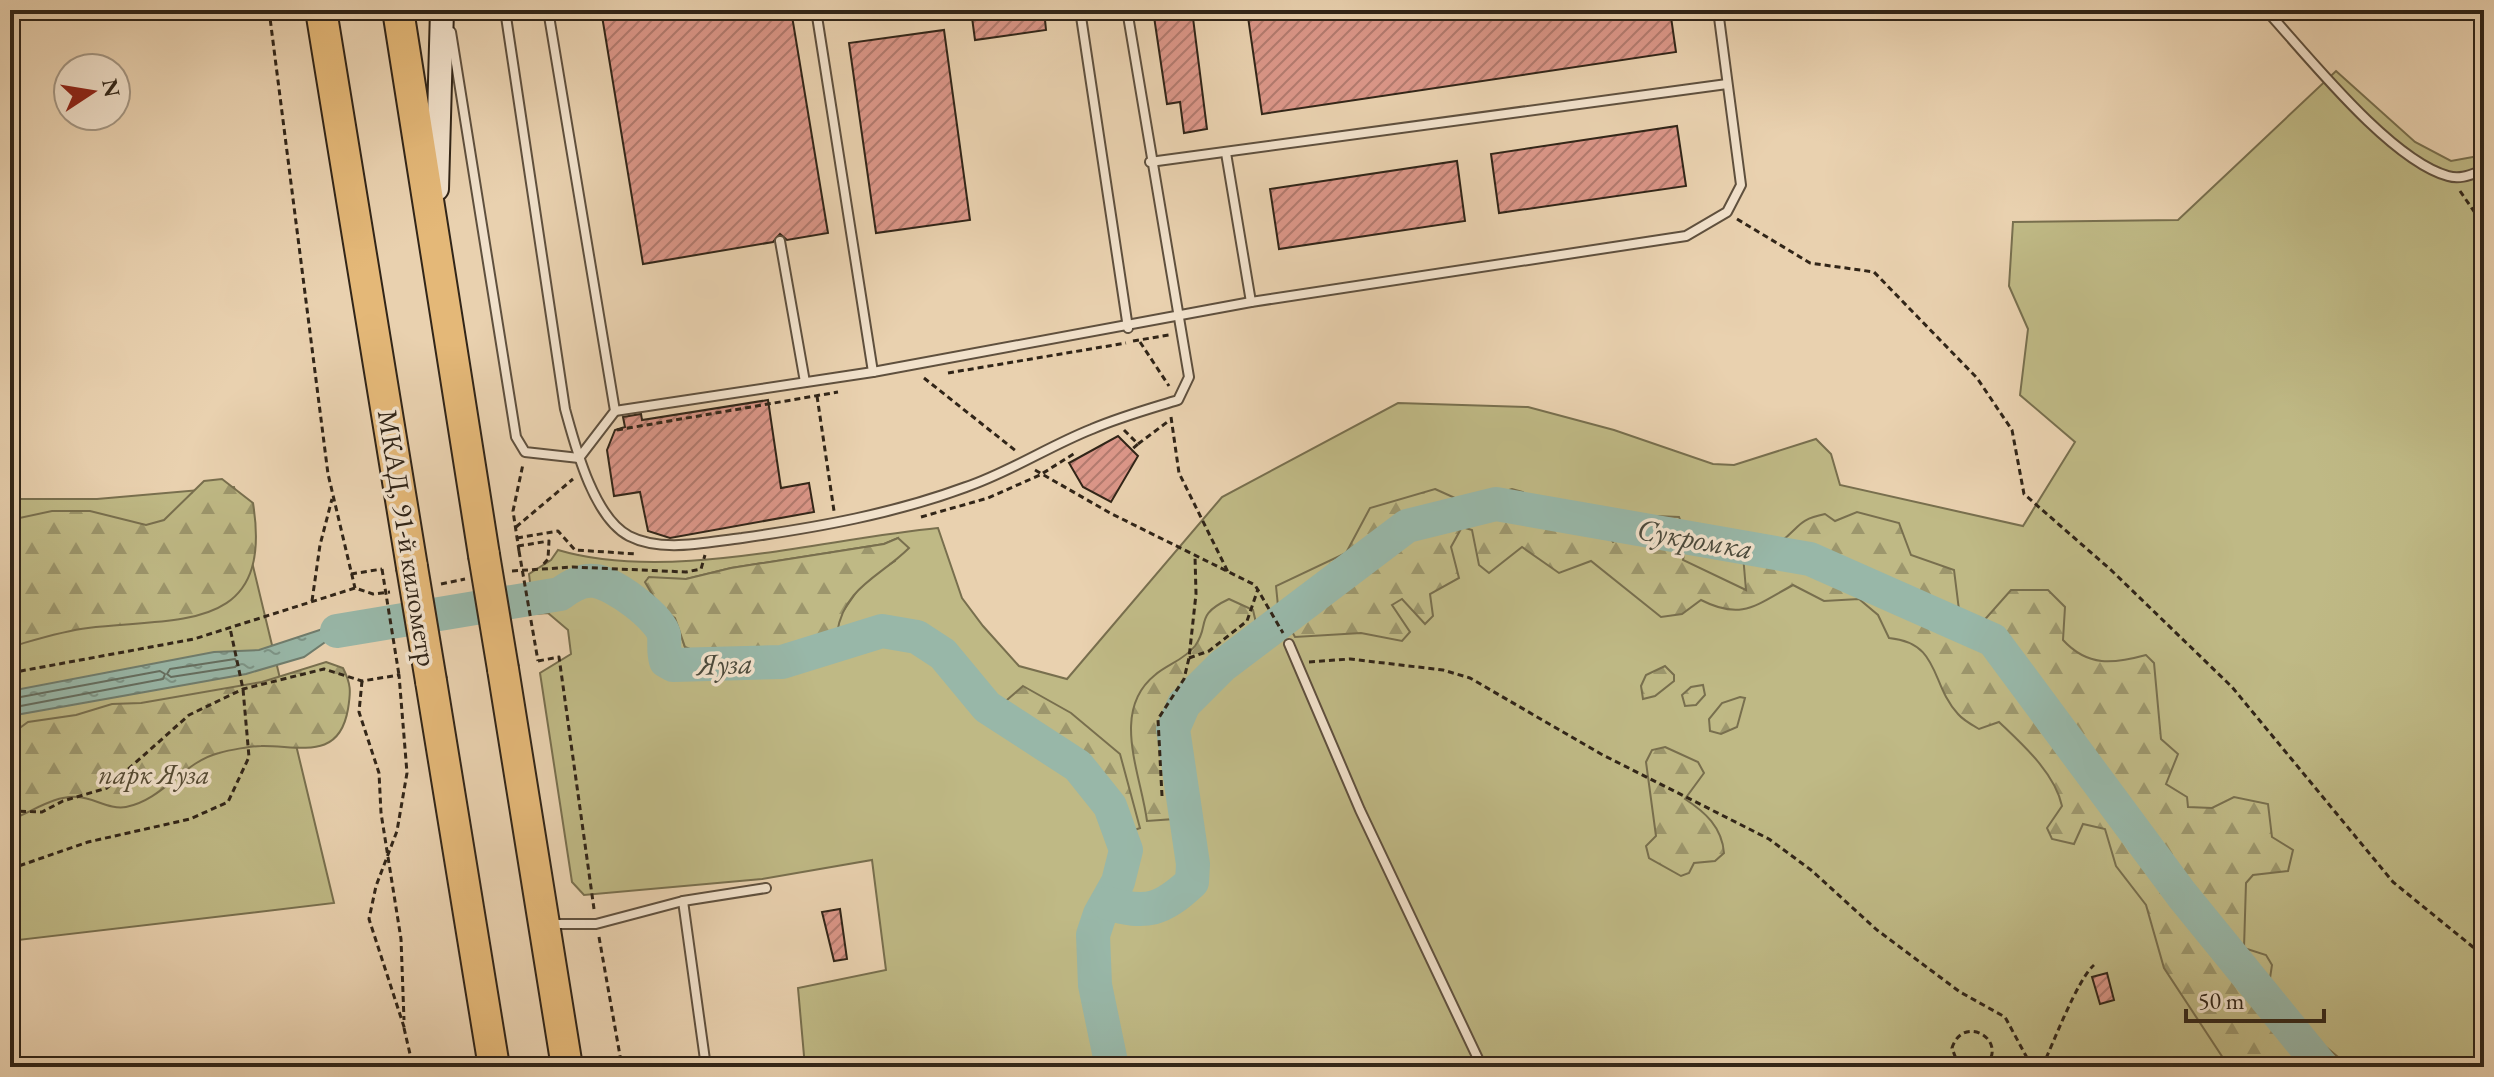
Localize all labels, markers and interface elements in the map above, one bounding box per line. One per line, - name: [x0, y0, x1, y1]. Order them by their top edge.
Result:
- north arrow: [52, 52, 132, 132]
- text: N: [95, 76, 127, 100]
- street label: МКАД, 91-й километр: [370, 407, 446, 669]
- water label: Сукромка: [1634, 509, 1756, 568]
- water label: Яуза: [695, 643, 753, 684]
- park label: парк Яуза: [98, 756, 210, 792]
- scale bar: [2186, 973, 2324, 1023]
- text: 50 m: [2198, 985, 2245, 1016]

